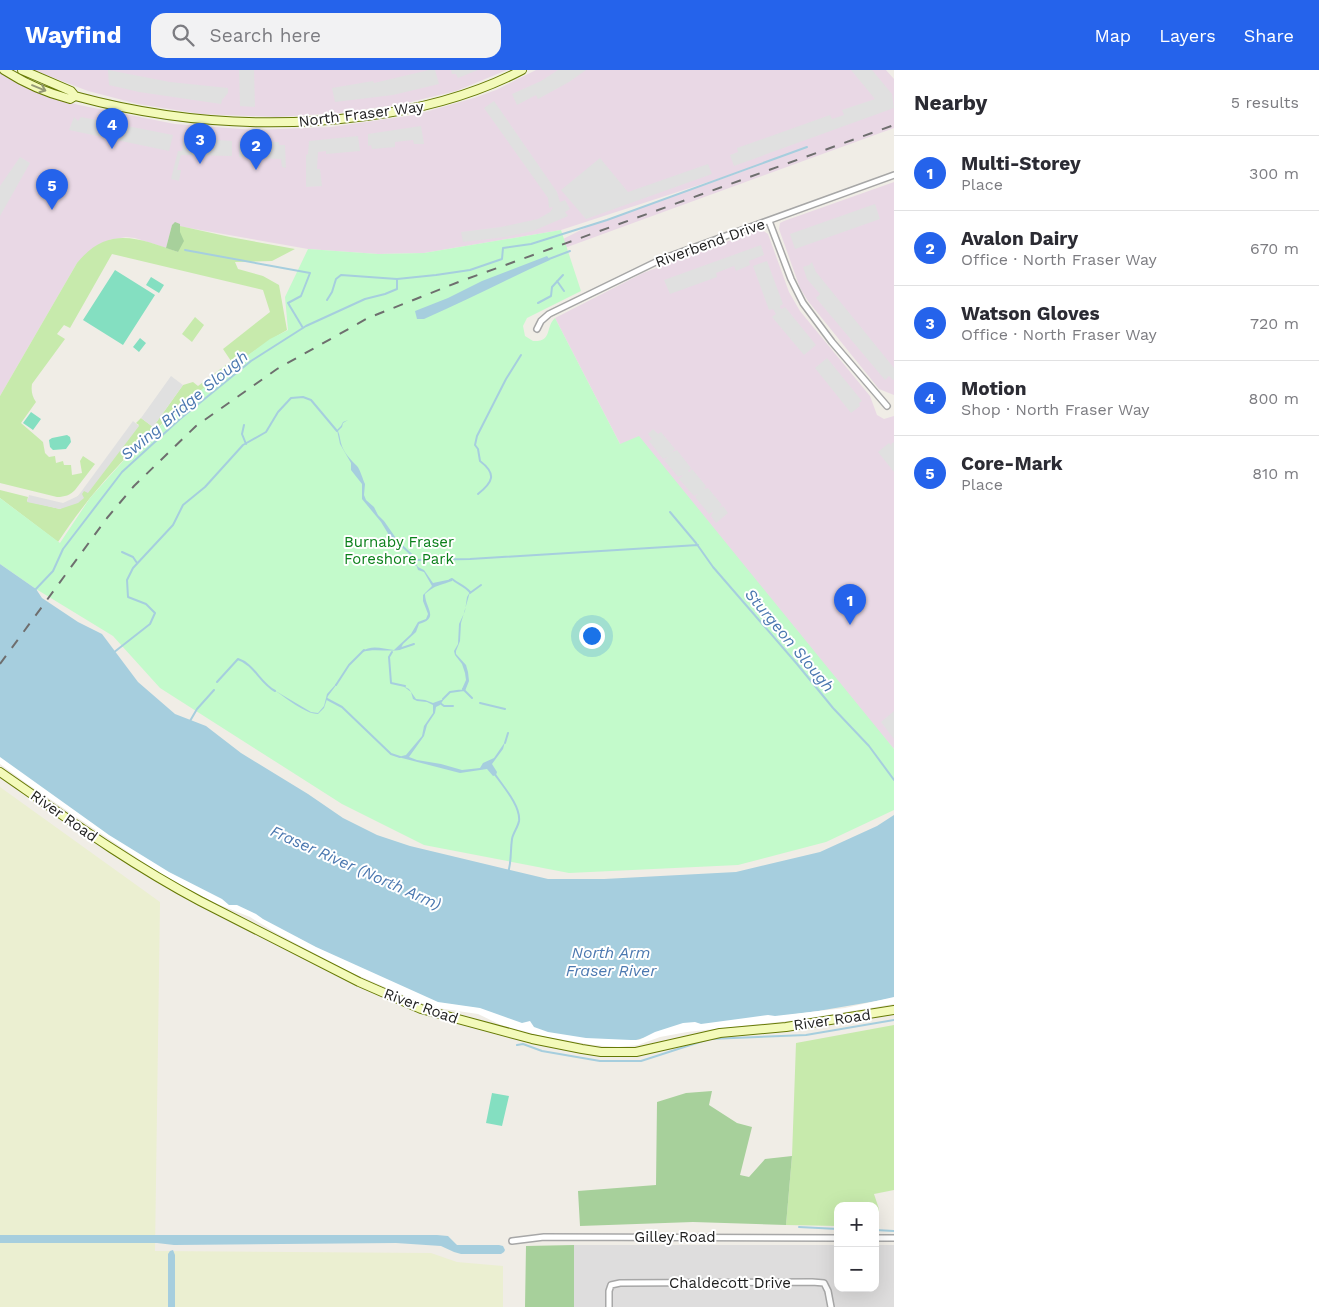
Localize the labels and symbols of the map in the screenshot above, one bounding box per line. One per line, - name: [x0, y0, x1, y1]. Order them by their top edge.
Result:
- one-way arrow: [31, 84, 46, 93]
- street label: North Fraser Way: [297, 97, 425, 131]
- pin: 4: [96, 108, 128, 149]
- pin: 3: [184, 123, 216, 164]
- pin: 2: [240, 129, 272, 170]
- pin: 5: [36, 169, 68, 210]
- street label: Riverbend Drive: [653, 215, 767, 271]
- water label: Swing Bridge Slough: [117, 347, 252, 464]
- park label: Burnaby Fraser Foreshore Park: [344, 533, 454, 568]
- pin: 1: [834, 584, 866, 625]
- water label: Sturgeon Slough: [741, 585, 838, 696]
- your location: [579, 623, 605, 649]
- street label: River Road: [27, 786, 101, 846]
- water label: Fraser River (North Arm): [268, 821, 444, 914]
- water label: North Arm Fraser River: [566, 943, 657, 980]
- street label: River Road: [381, 984, 461, 1028]
- street label: River Road: [792, 1006, 872, 1034]
- street label: Gilley Road: [634, 1228, 716, 1246]
- street label: Chaldecott Drive: [669, 1274, 791, 1292]

